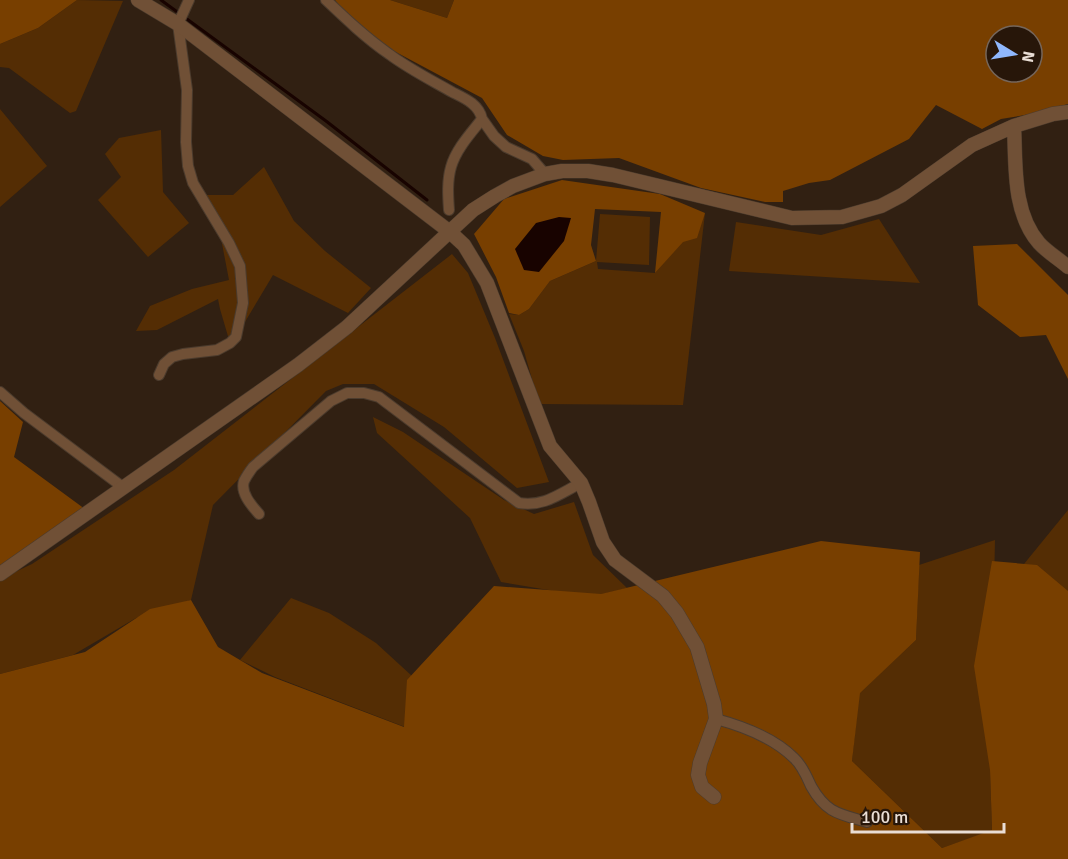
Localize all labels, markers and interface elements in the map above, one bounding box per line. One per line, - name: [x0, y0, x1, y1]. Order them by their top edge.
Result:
- north arrow: [984, 24, 1044, 84]
- text: N: [1017, 49, 1039, 64]
- scale bar: [852, 796, 1004, 834]
- text: 100 m: [861, 806, 908, 828]

